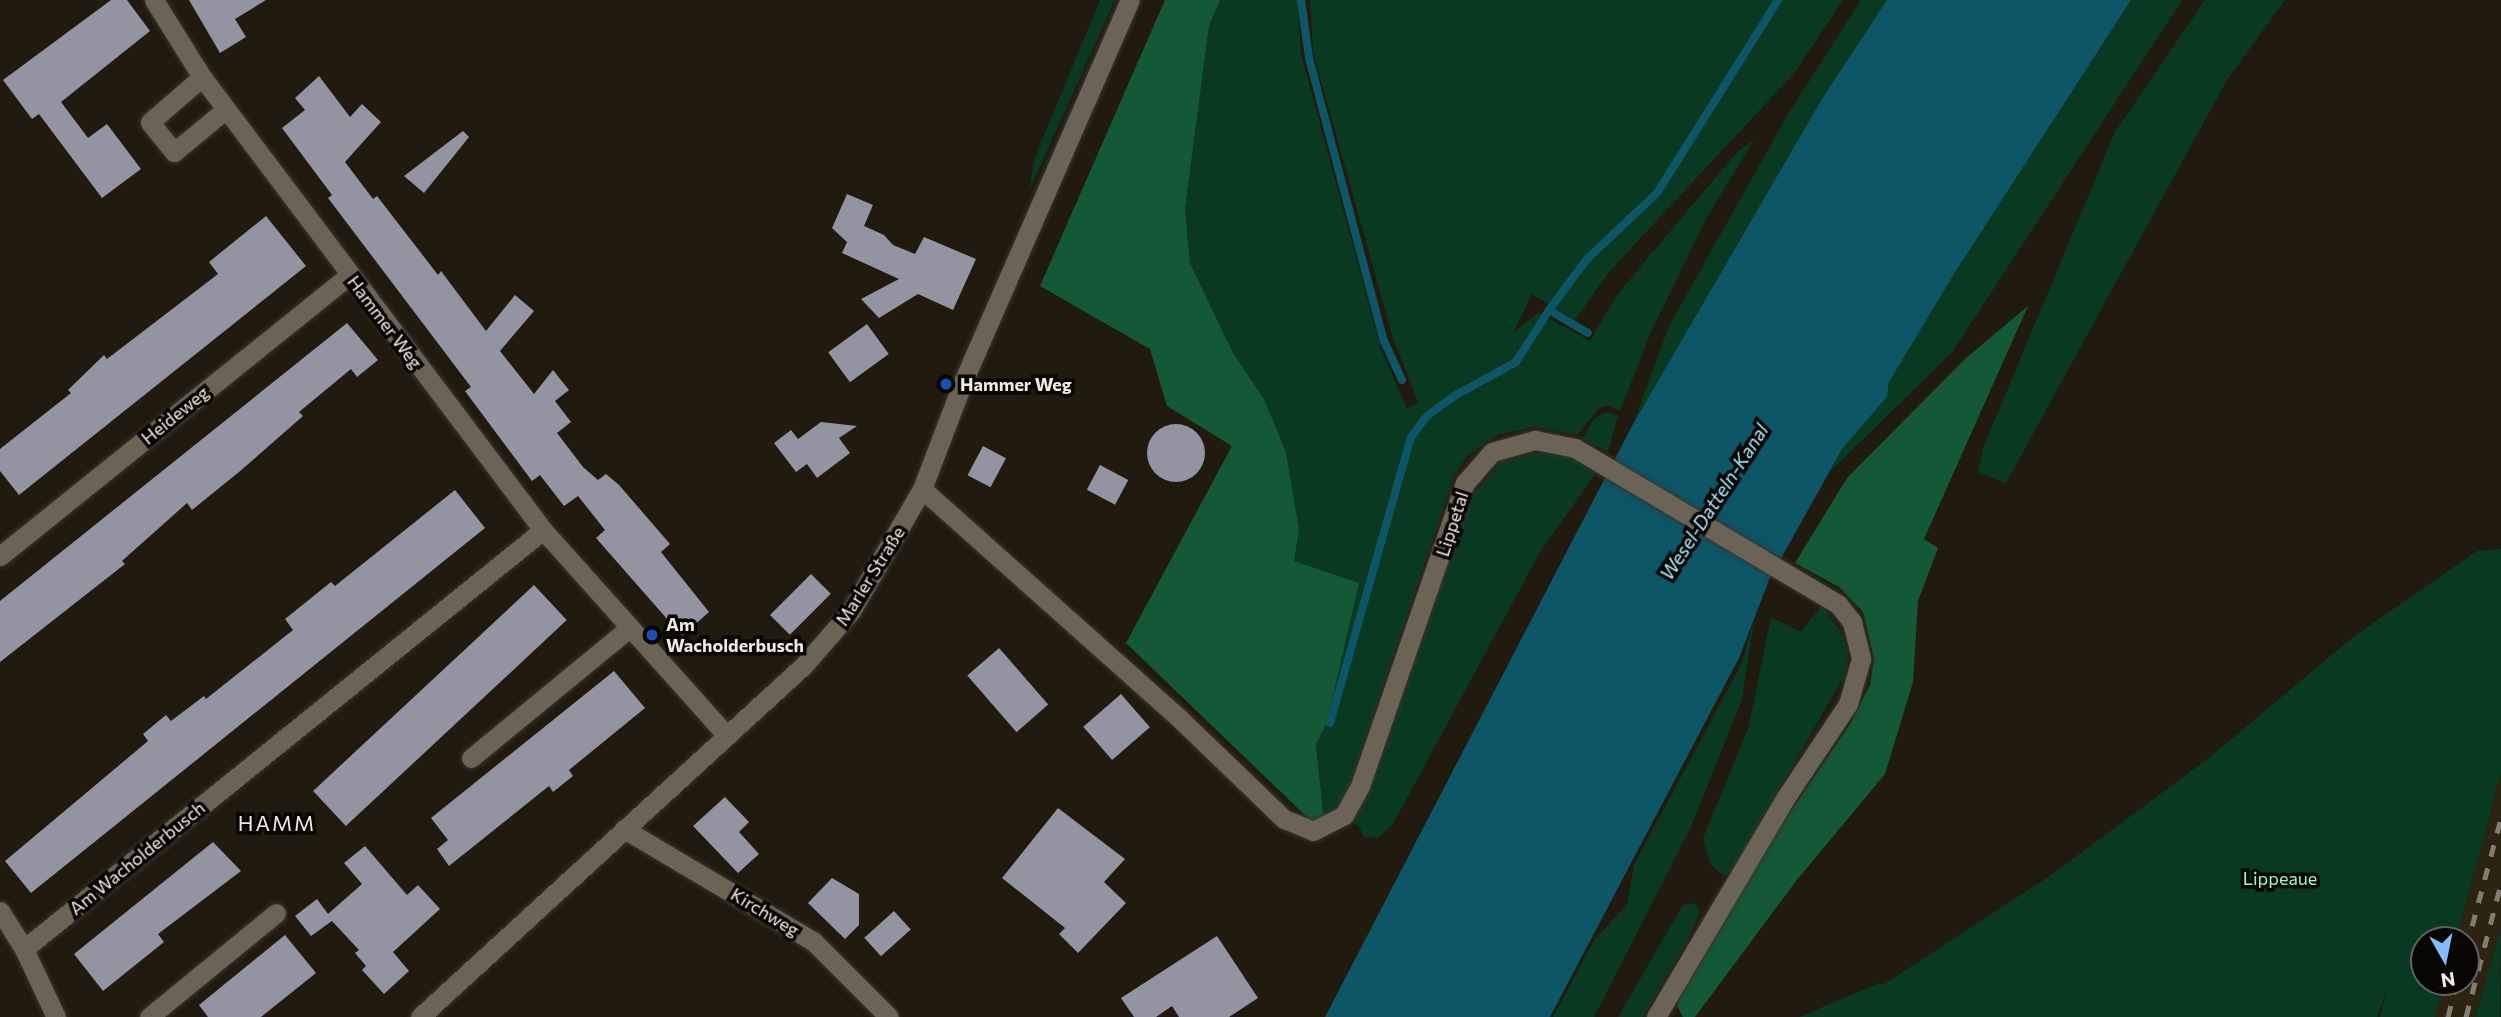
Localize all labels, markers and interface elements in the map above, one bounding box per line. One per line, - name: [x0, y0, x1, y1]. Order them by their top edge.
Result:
- street label: Hammer Weg: [343, 271, 427, 373]
- place label: Hammer Weg: [960, 373, 1072, 395]
- marker: Hammer Weg: [938, 376, 954, 392]
- street label: Heideweg: [137, 381, 213, 449]
- water label: Wesel-Datteln-Kanal: [1655, 420, 1773, 584]
- street label: Lippetal: [1431, 489, 1473, 559]
- street label: Marler Straße: [831, 522, 909, 630]
- place label: Am Wacholderbusch: [666, 614, 804, 656]
- marker: Am Wacholderbusch: [644, 627, 660, 643]
- street label: Am Wacholderbusch: [65, 797, 209, 919]
- district label: HAMM: [238, 810, 316, 836]
- park label: Lippeaue: [2243, 867, 2317, 889]
- street label: Kirchweg: [727, 883, 803, 941]
- north arrow: [2410, 926, 2480, 996]
- text: N: [2439, 968, 2457, 993]

